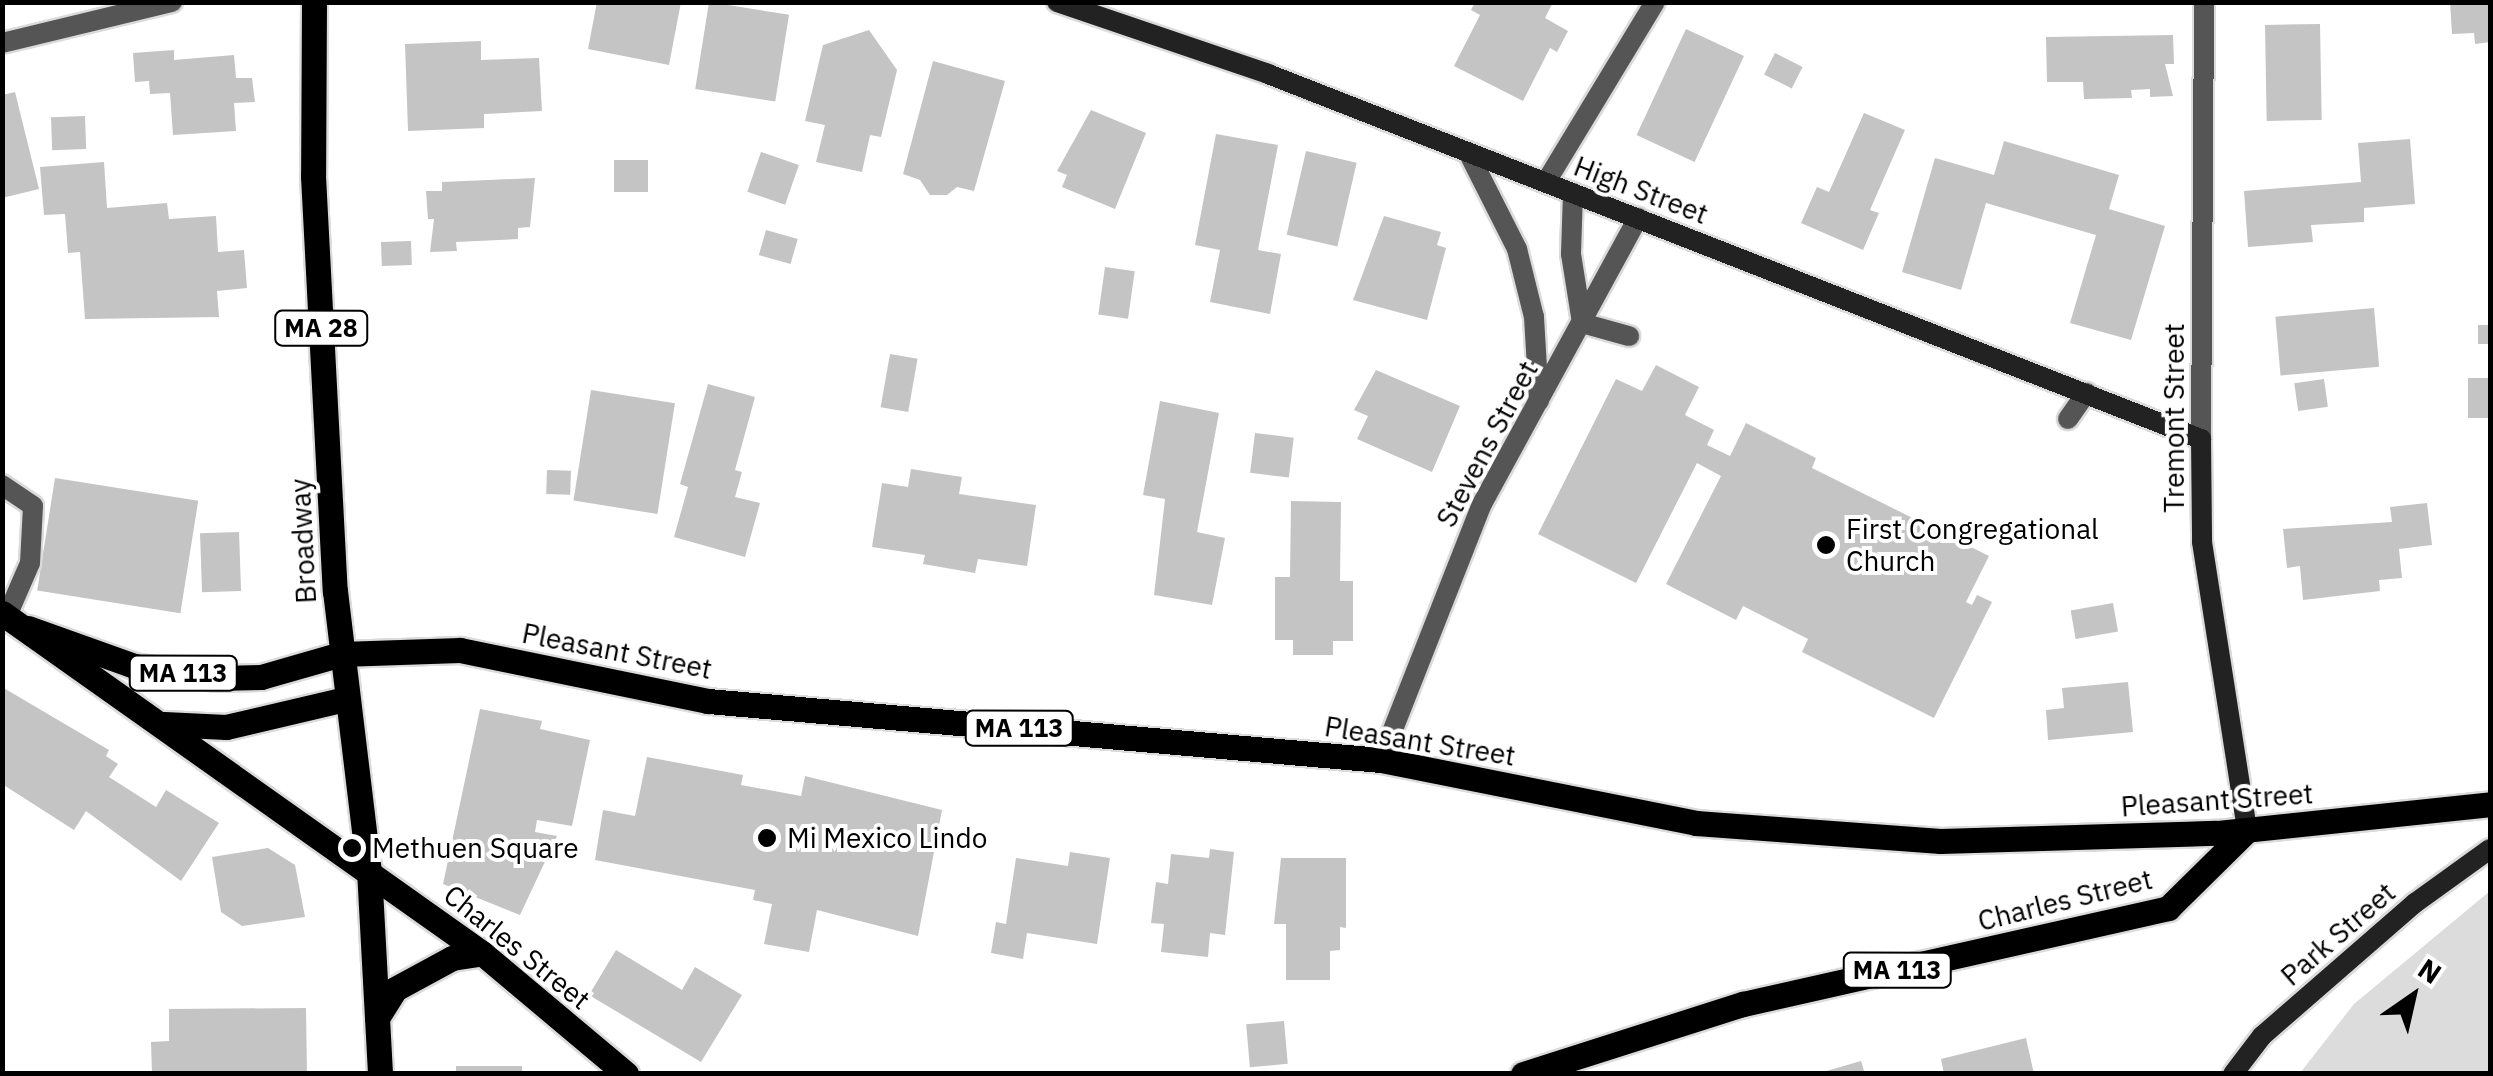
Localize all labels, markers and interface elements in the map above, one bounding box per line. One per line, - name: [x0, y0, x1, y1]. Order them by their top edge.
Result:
- street label: High Street: [1569, 149, 1713, 231]
- road number: MA 28: [274, 308, 368, 348]
- street label: Tremont Street: [2157, 323, 2191, 513]
- street label: Stevens Street: [1429, 355, 1545, 533]
- street label: Broadway: [283, 478, 323, 604]
- place label: First Congregational Church: [1846, 512, 2099, 578]
- marker: First Congregational Church: [1815, 534, 1837, 556]
- street label: Pleasant Street: [519, 616, 715, 686]
- road number: MA 113: [128, 653, 238, 693]
- road number: MA 113: [964, 708, 1074, 748]
- street label: Pleasant Street: [1322, 709, 1518, 773]
- street label: Pleasant Street: [2120, 777, 2314, 823]
- place label: Mi Mexico Lindo: [787, 821, 987, 855]
- marker: Mi Mexico Lindo: [756, 827, 778, 849]
- place label: Methuen Square: [372, 831, 578, 865]
- marker: Methuen Square: [341, 837, 363, 859]
- street label: Charles Street: [1974, 862, 2156, 938]
- street label: Park Street: [2274, 875, 2402, 993]
- street label: Charles Street: [437, 878, 597, 1016]
- north arrow: [2363, 946, 2463, 1046]
- road number: MA 113: [1842, 950, 1952, 990]
- text: N: [2411, 950, 2449, 992]

